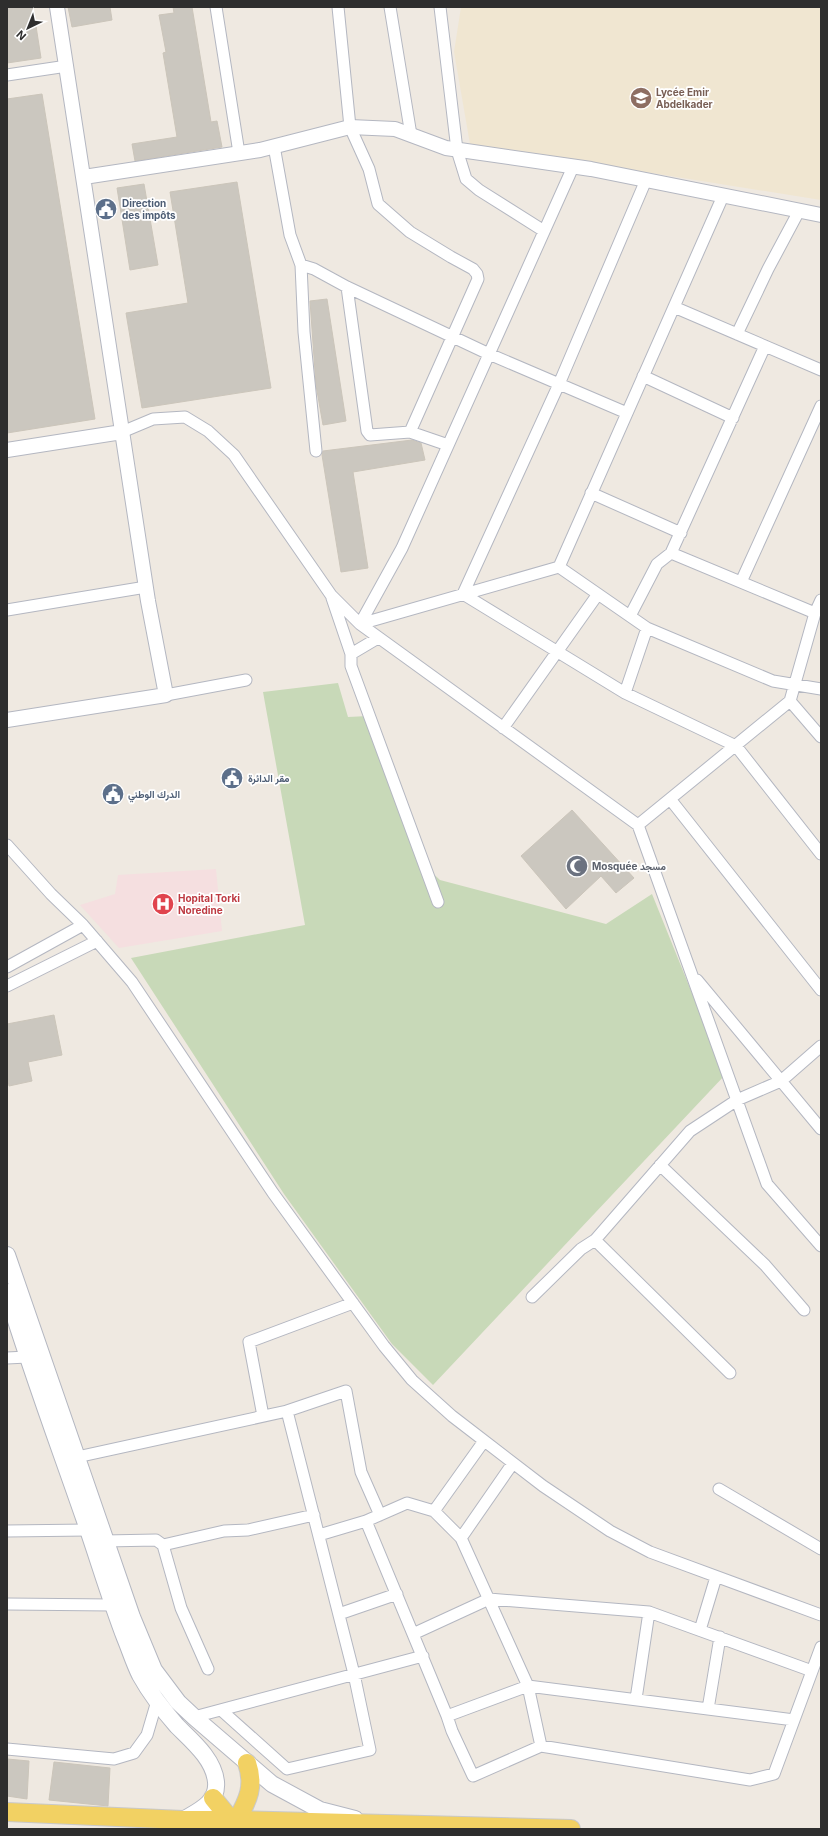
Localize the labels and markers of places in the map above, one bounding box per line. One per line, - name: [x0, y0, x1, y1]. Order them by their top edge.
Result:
- school or university icon: Lycée Emir Abdelkader: [628, 85, 654, 111]
- place label: Lycée Emir Abdelkader: [656, 86, 713, 110]
- public building icon: Direction des impôts: [93, 196, 119, 222]
- place label: Direction des impôts: [122, 197, 176, 221]
- public building icon: مقر الدائرة: [219, 765, 245, 791]
- place label: مقر الدائرة: [248, 772, 290, 785]
- public building icon: الدرك الوطني: [100, 781, 126, 807]
- place label: الدرك الوطني: [128, 788, 180, 803]
- mosque icon: Mosquée مسجد: [564, 853, 590, 879]
- place label: Mosquée مسجد: [592, 860, 667, 873]
- hospital icon: Hopital Torki Noredine: [150, 891, 176, 917]
- place label: Hopital Torki Noredine: [178, 892, 240, 916]

